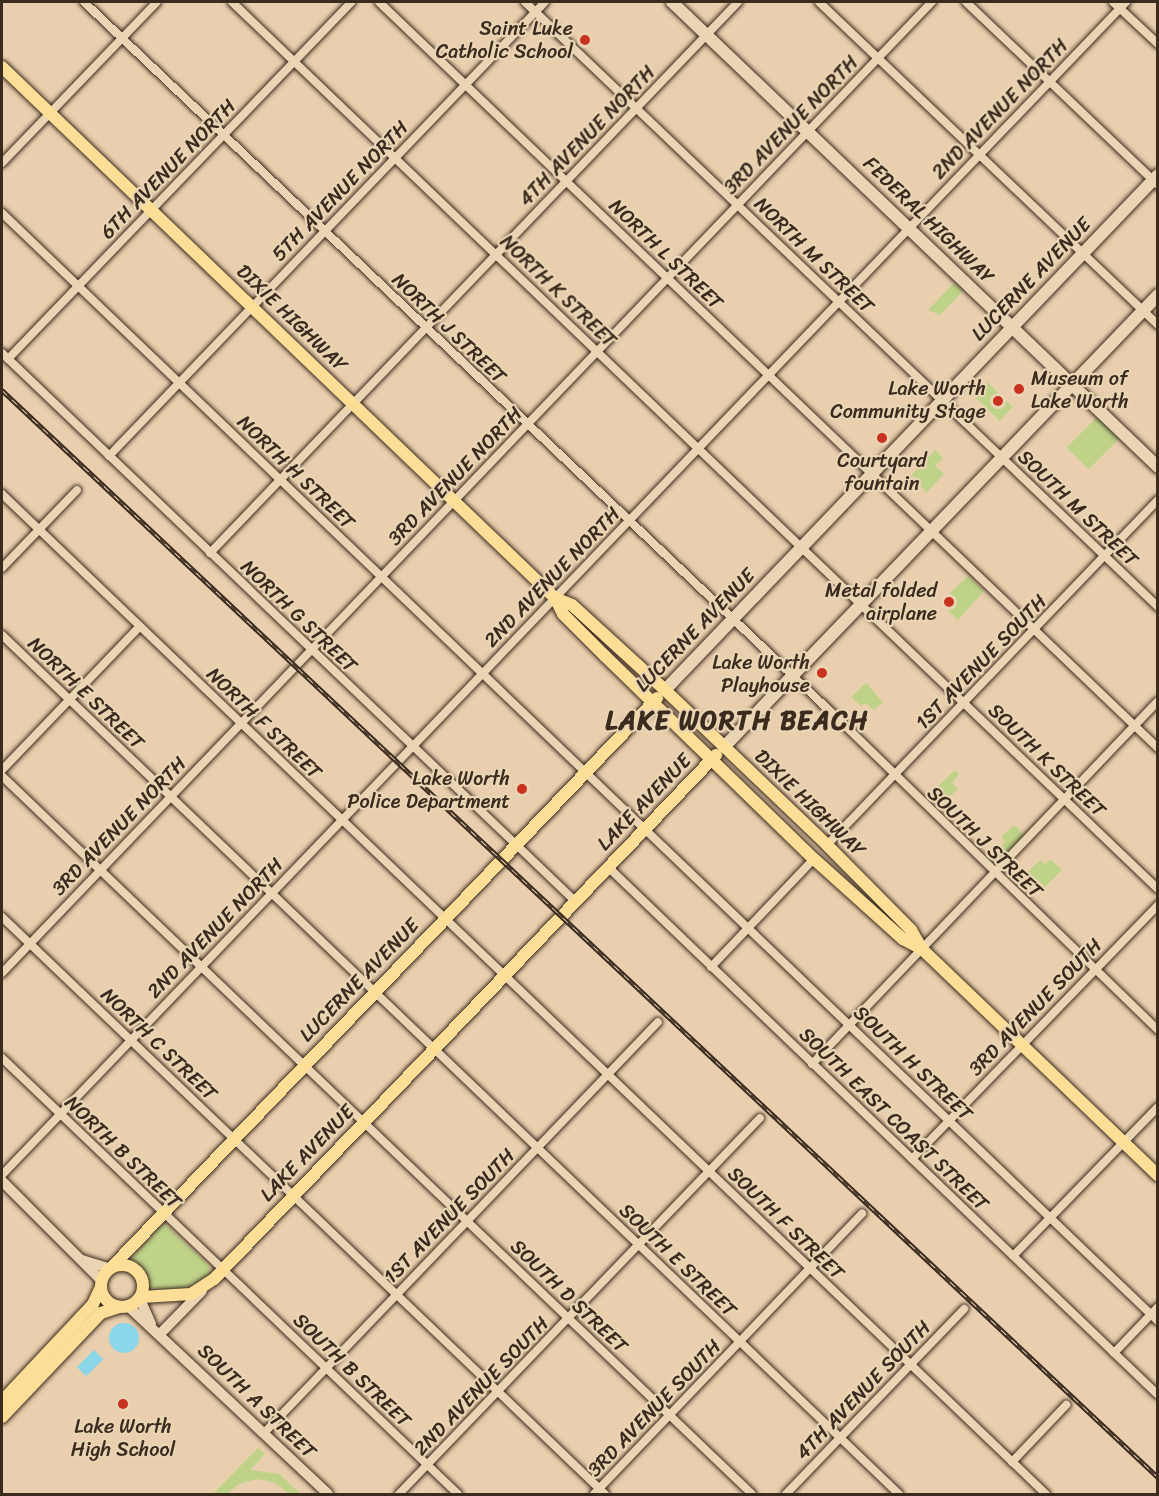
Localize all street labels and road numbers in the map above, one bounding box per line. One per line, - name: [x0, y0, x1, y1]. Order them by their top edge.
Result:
- street label: 2ND AVENUE NORTH: [927, 34, 1073, 184]
- street label: 3RD AVENUE NORTH: [719, 51, 863, 199]
- street label: 4TH AVENUE NORTH: [514, 61, 660, 211]
- street label: 6TH AVENUE NORTH: [95, 94, 241, 244]
- street label: 5TH AVENUE NORTH: [267, 116, 413, 266]
- street label: FEDERAL HIGHWAY: [859, 152, 999, 288]
- street label: NORTH M STREET: [749, 191, 879, 319]
- street label: NORTH L STREET: [603, 193, 729, 315]
- street label: LUCERNE AVENUE: [966, 212, 1096, 346]
- street label: NORTH K STREET: [494, 229, 622, 353]
- street label: DIXIE HIGHWAY: [233, 260, 351, 376]
- street label: NORTH J STREET: [386, 267, 512, 389]
- street label: 3RD AVENUE NORTH: [383, 402, 527, 550]
- street label: NORTH H STREET: [232, 409, 360, 535]
- street label: SOUTH M STREET: [1013, 444, 1143, 572]
- street label: 2ND AVENUE NORTH: [479, 502, 625, 652]
- street label: NORTH G STREET: [235, 554, 363, 678]
- street label: LUCERNE AVENUE: [630, 563, 760, 697]
- street label: 1ST AVENUE SOUTH: [910, 589, 1052, 735]
- street label: NORTH E STREET: [23, 631, 149, 755]
- street label: NORTH F STREET: [201, 661, 327, 785]
- street label: SOUTH K STREET: [983, 698, 1111, 822]
- street label: DIXIE HIGHWAY: [751, 745, 869, 861]
- street label: LAKE AVENUE: [592, 749, 696, 855]
- street label: 3RD AVENUE NORTH: [47, 752, 191, 900]
- street label: SOUTH J STREET: [922, 781, 1048, 903]
- street label: 2ND AVENUE NORTH: [142, 853, 288, 1003]
- street label: LUCERNE AVENUE: [294, 913, 424, 1047]
- street label: 3RD AVENUE SOUTH: [963, 933, 1107, 1081]
- street label: NORTH C STREET: [95, 982, 223, 1106]
- street label: SOUTH H STREET: [848, 1000, 978, 1126]
- street label: SOUTH EAST COAST STREET: [794, 1022, 994, 1216]
- street label: NORTH B STREET: [59, 1090, 187, 1214]
- street label: LAKE AVENUE: [255, 1100, 359, 1206]
- street label: 1ST AVENUE SOUTH: [378, 1143, 520, 1289]
- street label: SOUTH F STREET: [723, 1161, 849, 1285]
- street label: SOUTH E STREET: [615, 1198, 741, 1322]
- street label: SOUTH D STREET: [505, 1234, 633, 1358]
- street label: SOUTH B STREET: [288, 1308, 416, 1432]
- street label: 2ND AVENUE SOUTH: [408, 1311, 554, 1461]
- street label: 4TH AVENUE SOUTH: [790, 1315, 936, 1465]
- street label: 3RD AVENUE SOUTH: [582, 1334, 726, 1482]
- street label: SOUTH A STREET: [193, 1338, 321, 1464]

